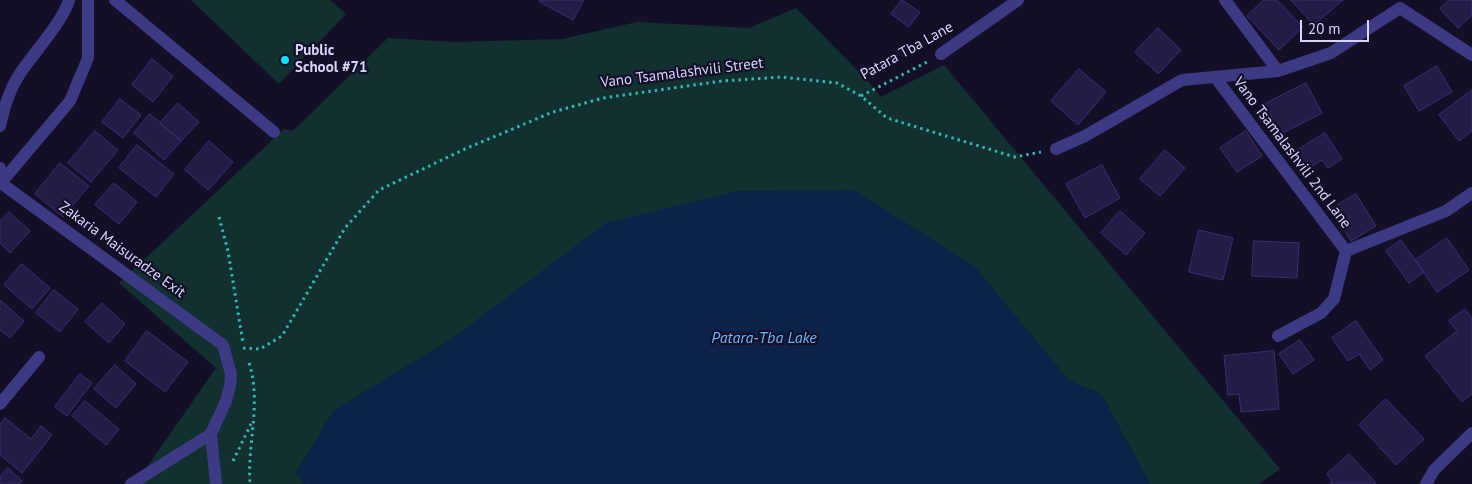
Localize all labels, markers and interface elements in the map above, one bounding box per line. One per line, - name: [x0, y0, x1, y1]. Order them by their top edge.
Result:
- scale bar: [1302, 10, 1371, 42]
- street label: Patara Tba Lane: [858, 18, 956, 84]
- text: 20 m: [1308, 19, 1341, 38]
- place label: Public School #71: [295, 42, 367, 77]
- marker: Public School #71: [279, 54, 291, 66]
- street label: Vano Tsamalashvili Street: [600, 54, 764, 92]
- street label: Vano Tsamalashvili 2nd Lane: [1229, 74, 1355, 232]
- street label: Zakaria Maisuradze Exit: [55, 198, 189, 302]
- water label: Patara-Tba Lake: [711, 328, 817, 348]

